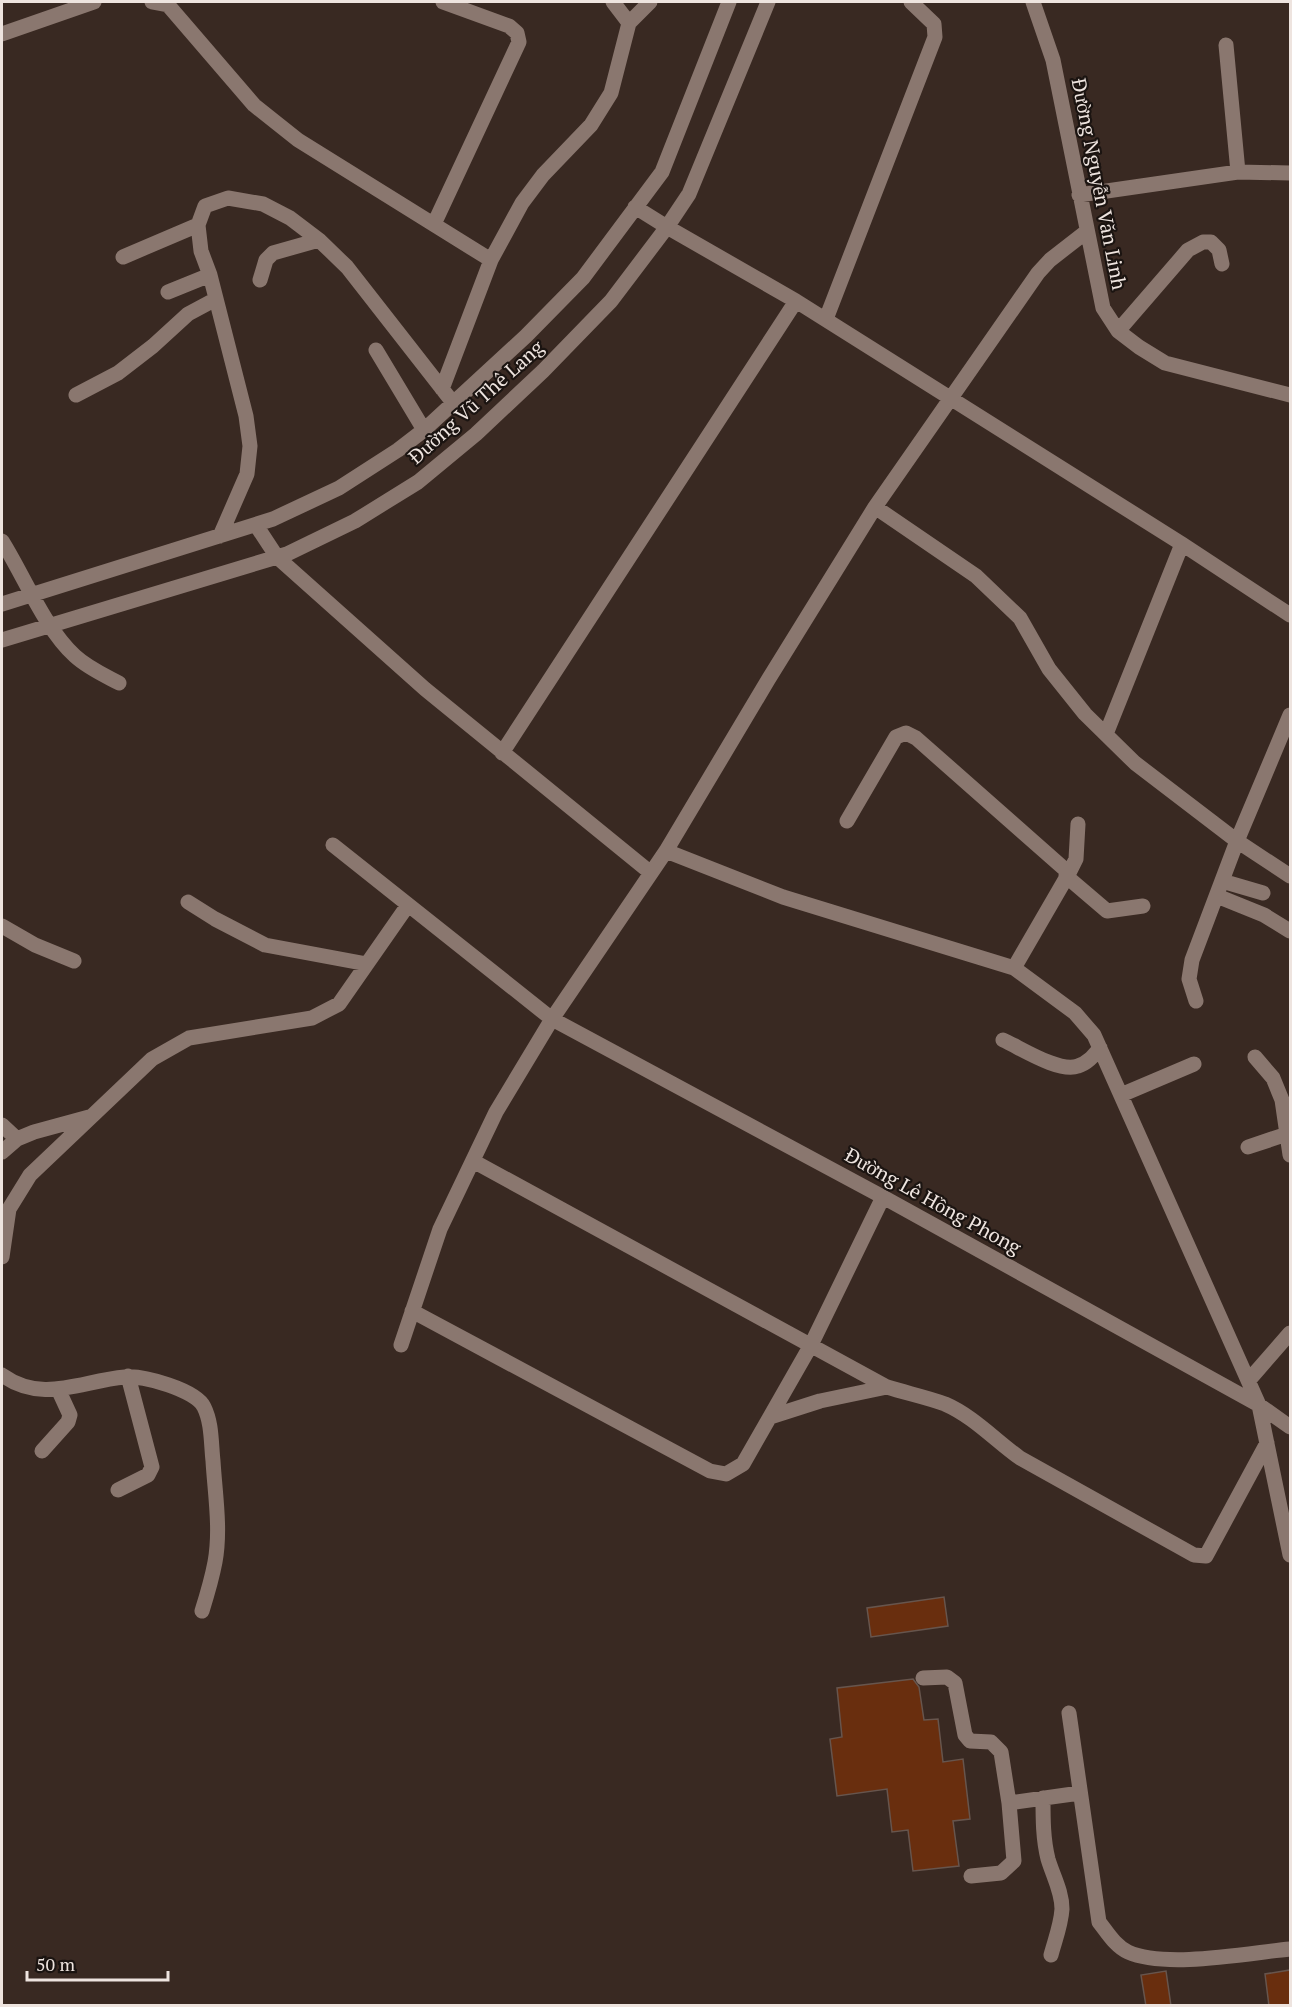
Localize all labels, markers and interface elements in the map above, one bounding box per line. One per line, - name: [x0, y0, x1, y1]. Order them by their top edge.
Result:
- street label: Đường Nguyễn Văn Linh: [1066, 76, 1133, 292]
- street label: Đường Vũ Thê Lang: [402, 333, 549, 470]
- street label: Đường Lê Hồng Phong: [840, 1141, 1027, 1261]
- scale bar: [27, 1944, 168, 1982]
- text: 50 m: [36, 1952, 76, 1976]

